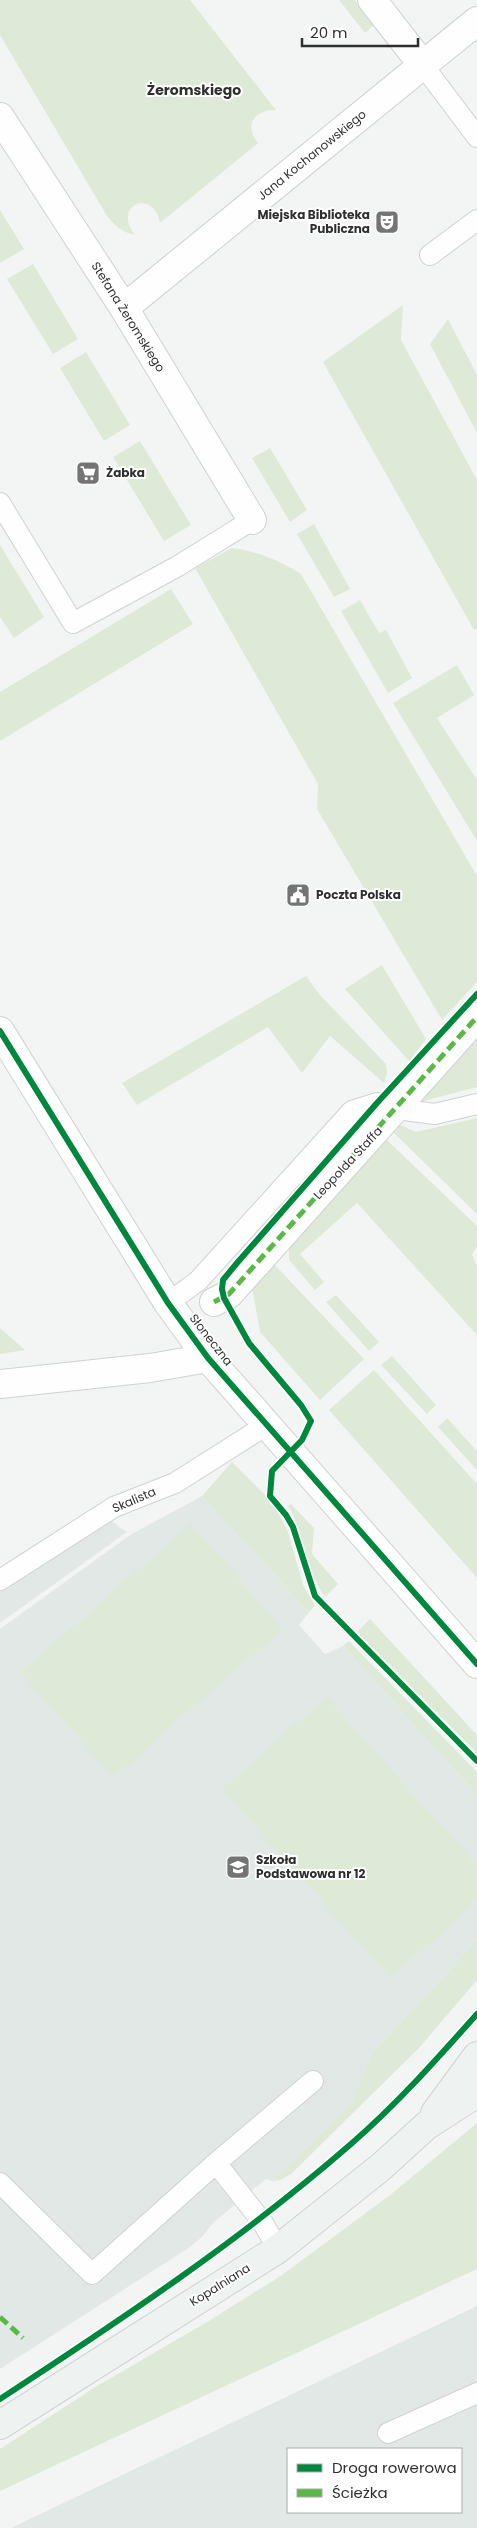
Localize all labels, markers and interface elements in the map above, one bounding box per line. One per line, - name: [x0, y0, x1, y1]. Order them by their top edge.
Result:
- scale bar: [302, 15, 418, 47]
- text: 20 m: [310, 22, 348, 43]
- district label: Żeromskiego: [147, 80, 241, 100]
- street label: Jana Kochanowskiego: [254, 105, 370, 204]
- place label: Miejska Biblioteka Publiczna: [258, 206, 370, 237]
- theatre icon: Miejska Biblioteka Publiczna: [374, 209, 400, 235]
- street label: Stefana Żeromskiego: [88, 258, 169, 375]
- supermarket icon: Żabka: [75, 460, 101, 486]
- place label: Żabka: [106, 464, 145, 481]
- public building icon: Poczta Polska: [285, 882, 311, 908]
- place label: Poczta Polska: [316, 886, 401, 903]
- street label: Leopolda Staffa: [309, 1122, 386, 1203]
- street label: Słoneczna: [186, 1310, 237, 1369]
- street label: Skalista: [109, 1483, 158, 1516]
- place label: Szkoła Podstawowa nr 12: [256, 1851, 365, 1882]
- school or university icon: Szkoła Podstawowa nr 12: [225, 1854, 251, 1880]
- street label: Kopalniana: [186, 2259, 253, 2310]
- legend: [287, 2448, 462, 2513]
- text: Droga rowerowa: [332, 2457, 457, 2478]
- text: Ścieżka: [332, 2482, 388, 2503]

